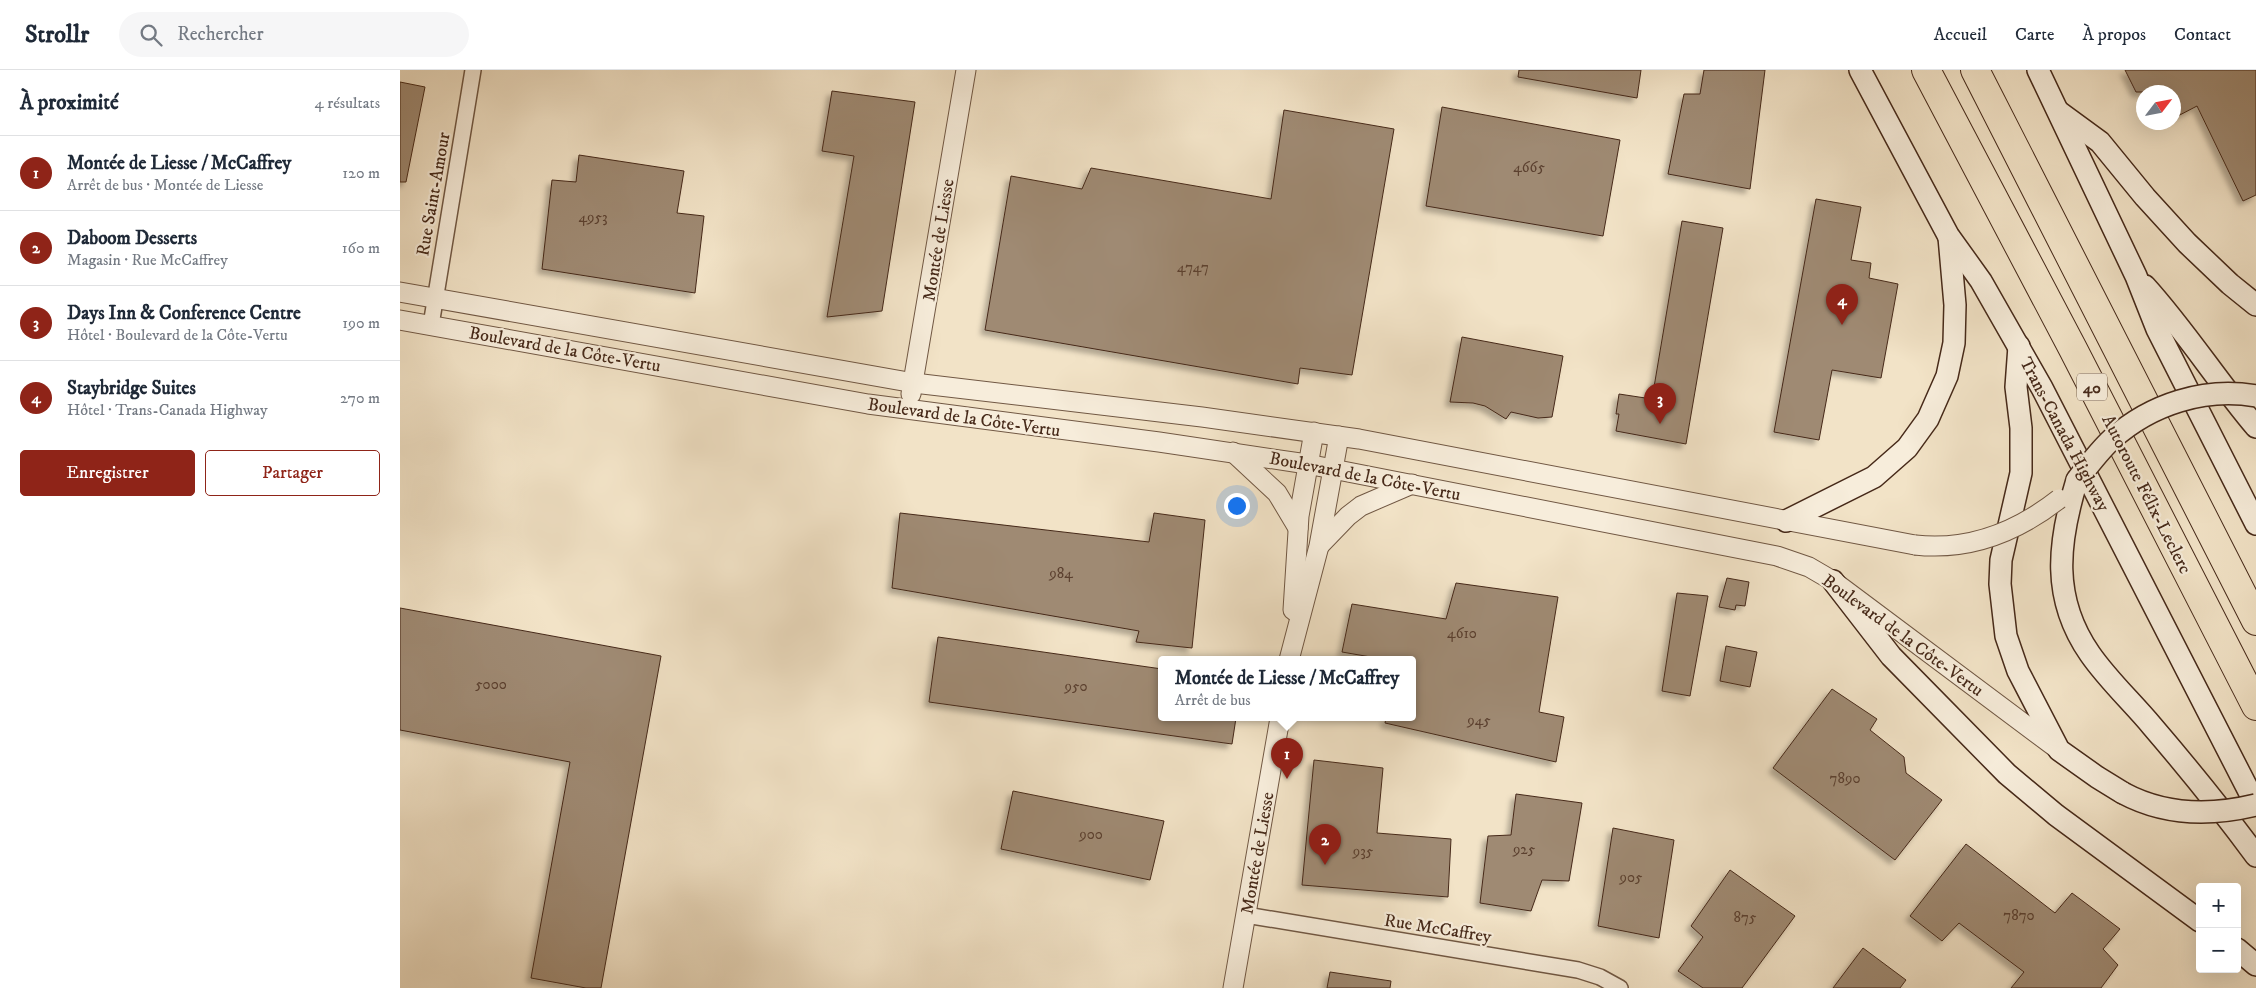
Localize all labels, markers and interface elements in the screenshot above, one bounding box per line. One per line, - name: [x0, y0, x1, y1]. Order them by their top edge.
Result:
- search box: [119, 12, 469, 57]
- text: Strollr: [25, 20, 89, 50]
- icon: search: [137, 21, 165, 49]
- text: Rechercher: [177, 23, 264, 46]
- text: Accueil: [1934, 24, 1987, 46]
- text: Carte: [2015, 24, 2054, 46]
- text: À propos: [2082, 24, 2146, 46]
- text: Contact: [2174, 24, 2231, 46]
- north arrow: [2136, 85, 2181, 130]
- text: À proximité: [20, 90, 119, 116]
- text: 4 résultats: [315, 93, 380, 113]
- street label: Rue Saint-Amour: [412, 130, 456, 258]
- text: Montée de Liesse / McCaffrey: [67, 152, 291, 175]
- house number: 4665: [1513, 158, 1545, 177]
- text: 1: [33, 163, 39, 183]
- text: 120 m: [342, 163, 380, 183]
- text: Arrêt de bus · Montée de Liesse: [67, 175, 263, 195]
- street label: Montée de Liesse: [918, 177, 960, 303]
- house number: 4953: [578, 208, 608, 227]
- text: Daboom Desserts: [67, 227, 197, 250]
- text: 2: [32, 238, 40, 258]
- text: 160 m: [342, 238, 380, 258]
- text: Magasin · Rue McCaffrey: [67, 250, 228, 270]
- house number: 4747: [1177, 258, 1209, 277]
- pin: 4: [1826, 284, 1858, 325]
- text: Days Inn & Conference Centre: [67, 302, 301, 325]
- text: 3: [33, 313, 39, 333]
- text: 190 m: [342, 313, 380, 333]
- street label: Boulevard de la Côte-Vertu: [467, 322, 663, 378]
- text: Hôtel · Boulevard de la Côte-Vertu: [67, 325, 288, 345]
- street label: Trans-Canada Highway: [2014, 354, 2114, 516]
- road number: 40: [2077, 374, 2107, 400]
- text: Staybridge Suites: [67, 377, 196, 400]
- pin: 3: [1644, 383, 1676, 424]
- text: 4: [31, 388, 41, 408]
- text: 270 m: [340, 388, 380, 408]
- street label: Boulevard de la Côte-Vertu: [866, 394, 1062, 442]
- text: Hôtel · Trans-Canada Highway: [67, 400, 268, 420]
- street label: Autoroute Félix-Leclerc: [2096, 411, 2196, 578]
- street label: Boulevard de la Côte-Vertu: [1267, 448, 1463, 506]
- button: Enregistrer: [20, 450, 195, 496]
- button: Partager: [205, 450, 380, 496]
- your location: [1224, 493, 1250, 519]
- house number: 984: [1048, 564, 1073, 583]
- street label: Boulevard de la Côte-Vertu: [1817, 570, 1988, 702]
- house number: 4610: [1447, 624, 1477, 643]
- popup: [1158, 656, 1416, 721]
- text: Montée de Liesse / McCaffrey: [1175, 667, 1399, 690]
- house number: 5000: [475, 675, 507, 694]
- house number: 950: [1063, 677, 1088, 696]
- text: Arrêt de bus: [1175, 690, 1251, 710]
- house number: 945: [1466, 711, 1491, 730]
- pin: 1: [1271, 738, 1303, 779]
- house number: 7890: [1830, 769, 1860, 788]
- street label: Montée de Liesse: [1236, 790, 1280, 916]
- pin: 2: [1309, 824, 1341, 865]
- house number: 900: [1078, 825, 1103, 844]
- house number: 925: [1512, 840, 1536, 859]
- house number: 935: [1352, 842, 1374, 861]
- house number: 905: [1618, 868, 1643, 887]
- map controls: [2196, 883, 2241, 973]
- button: +: [2196, 883, 2241, 928]
- house number: 7870: [2003, 906, 2035, 925]
- house number: 875: [1734, 908, 1757, 927]
- street label: Rue McCaffrey: [1383, 910, 1493, 948]
- button: −: [2196, 928, 2241, 973]

